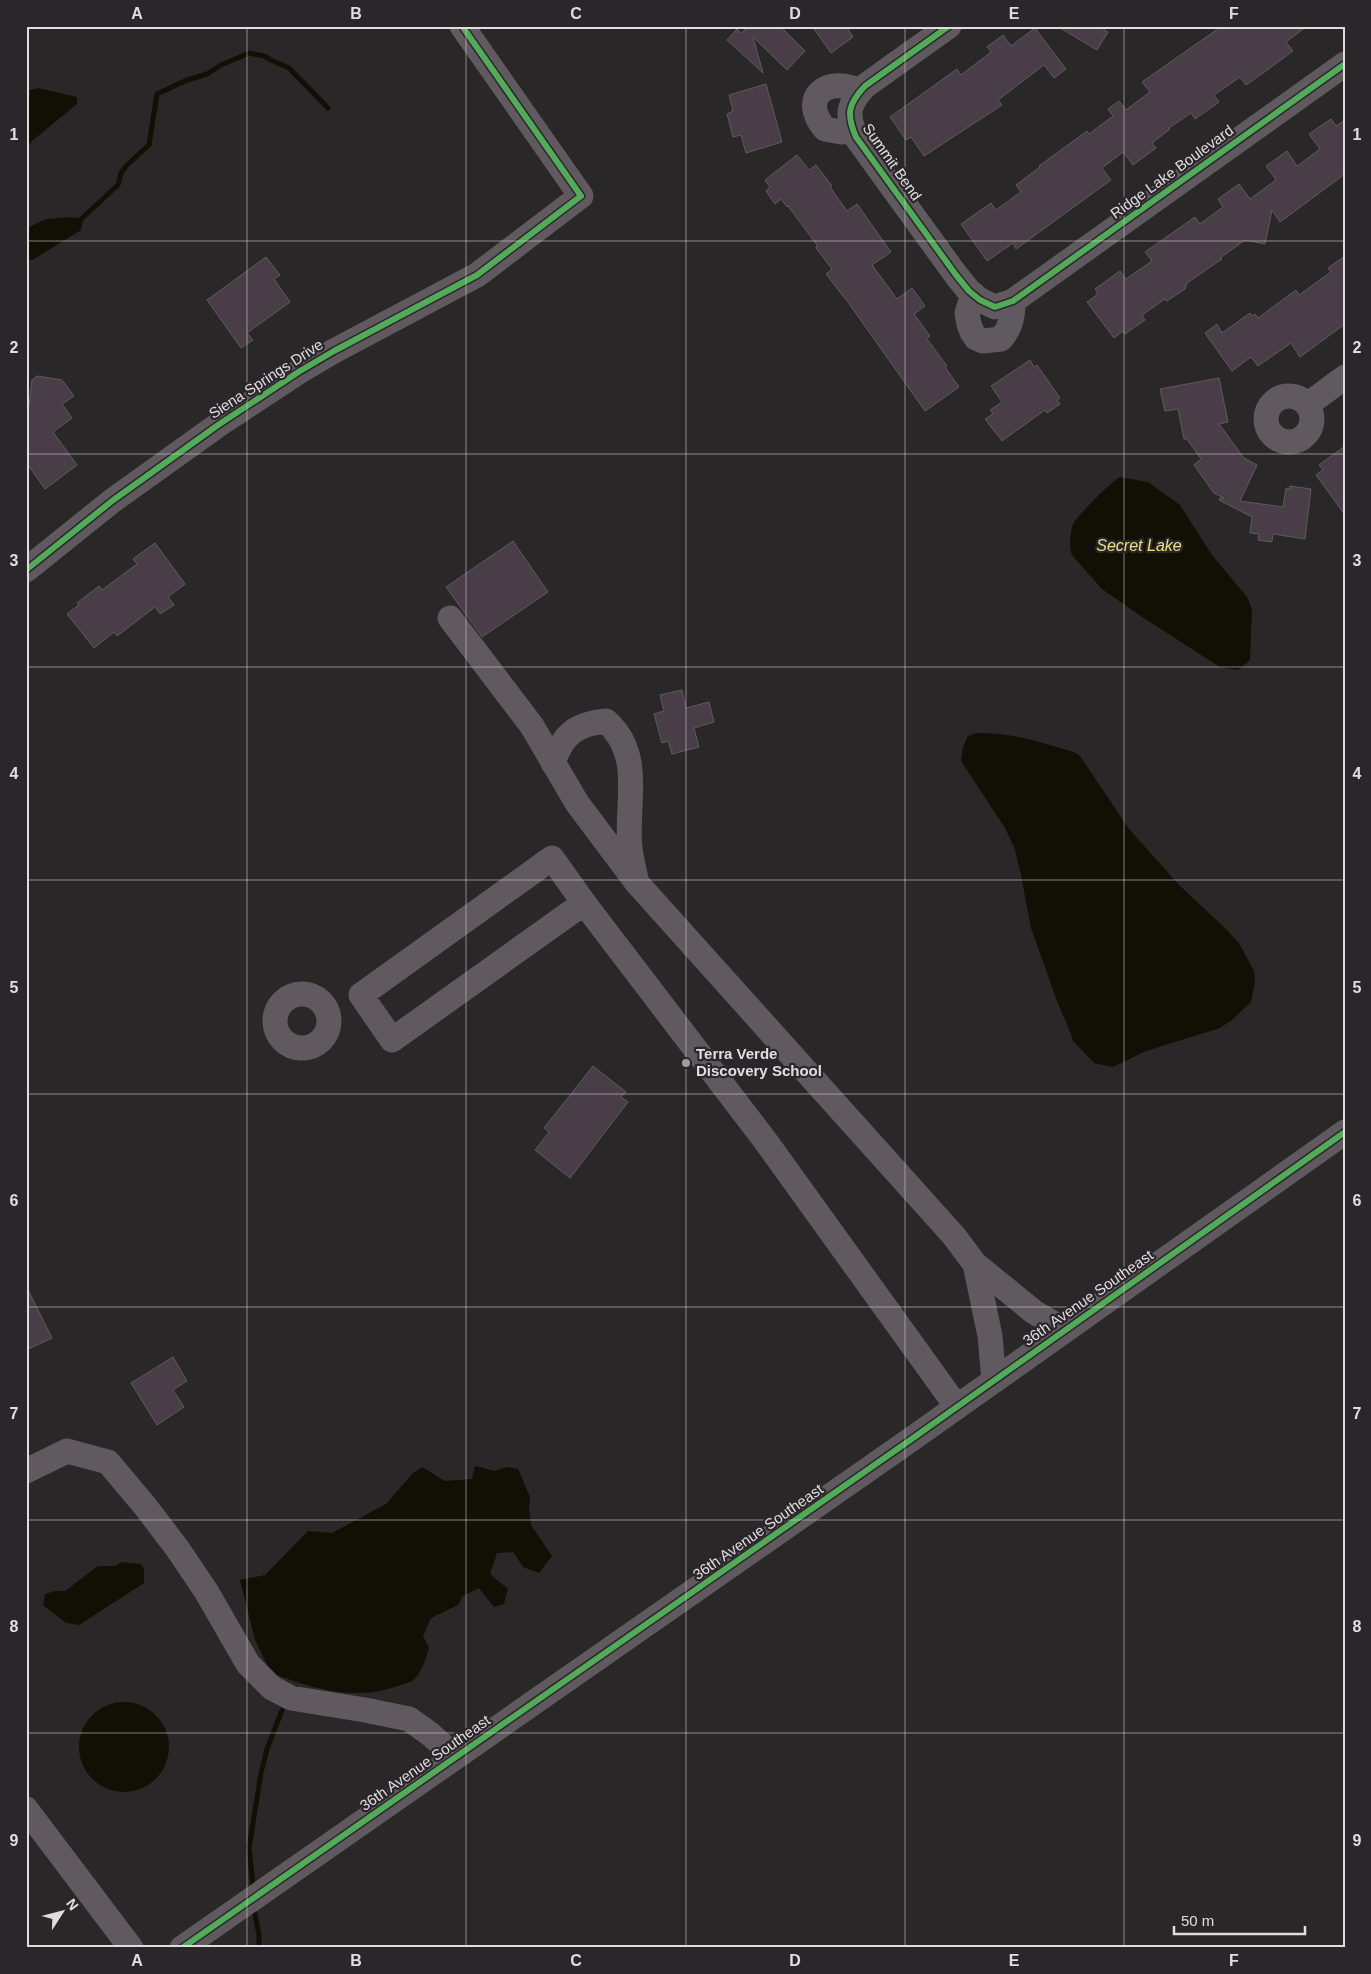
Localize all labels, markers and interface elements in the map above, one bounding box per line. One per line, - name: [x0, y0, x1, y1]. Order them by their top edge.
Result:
- text: A: [131, 5, 143, 22]
- text: B: [350, 5, 362, 22]
- text: C: [570, 5, 582, 22]
- text: D: [789, 5, 801, 22]
- text: E: [1009, 5, 1020, 22]
- text: F: [1229, 5, 1239, 22]
- street label: Summit Bend: [860, 120, 925, 203]
- street label: Ridge Lake Boulevard: [1107, 121, 1236, 222]
- text: 1: [10, 126, 19, 143]
- text: 1: [1353, 126, 1362, 143]
- street label: Siena Springs Drive: [206, 335, 326, 422]
- text: 2: [10, 339, 19, 356]
- text: 2: [1353, 339, 1362, 356]
- water label: Secret Lake: [1096, 537, 1182, 554]
- text: 3: [10, 552, 19, 569]
- text: 3: [1353, 552, 1362, 569]
- text: 4: [10, 765, 19, 782]
- text: 4: [1353, 765, 1362, 782]
- text: 5: [10, 979, 19, 996]
- text: 5: [1353, 979, 1362, 996]
- place label: Terra Verde Discovery School: [696, 1045, 822, 1079]
- marker: Terra Verde Discovery School: [680, 1057, 692, 1069]
- text: 6: [10, 1192, 19, 1209]
- text: 6: [1353, 1192, 1362, 1209]
- street label: 36th Avenue Southeast: [1019, 1246, 1157, 1349]
- text: 7: [10, 1405, 19, 1422]
- text: 7: [1353, 1405, 1362, 1422]
- street label: 36th Avenue Southeast: [689, 1480, 827, 1583]
- text: 8: [10, 1618, 19, 1635]
- text: 8: [1353, 1618, 1362, 1635]
- street label: 36th Avenue Southeast: [356, 1711, 494, 1814]
- text: 9: [10, 1832, 19, 1849]
- text: 9: [1353, 1832, 1362, 1849]
- north arrow: [38, 1886, 88, 1936]
- text: N: [63, 1896, 82, 1913]
- scale bar: [1174, 1904, 1305, 1936]
- text: 50 m: [1181, 1912, 1214, 1929]
- text: A: [131, 1952, 143, 1969]
- text: B: [350, 1952, 362, 1969]
- text: C: [570, 1952, 582, 1969]
- text: D: [789, 1952, 801, 1969]
- text: E: [1009, 1952, 1020, 1969]
- text: F: [1229, 1952, 1239, 1969]

